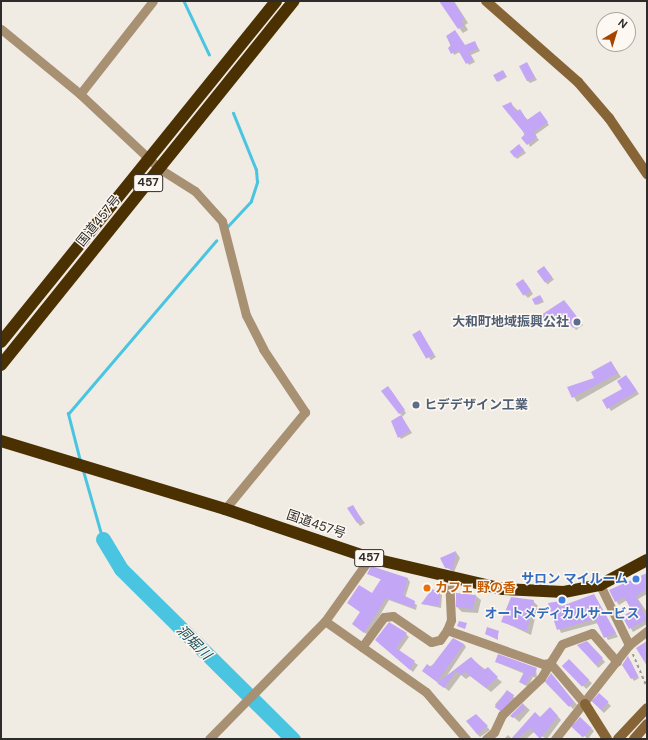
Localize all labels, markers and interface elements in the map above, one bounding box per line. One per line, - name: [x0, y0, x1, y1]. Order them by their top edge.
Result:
- north arrow: [596, 12, 636, 52]
- text: N: [615, 15, 630, 31]
- road number: 457: [133, 173, 163, 193]
- street label: 国道457号: [74, 192, 124, 250]
- place label: 大和町地域振興公社: [452, 314, 569, 330]
- marker: 大和町地域振興公社: [572, 317, 582, 327]
- place label: ヒデデザイン工業: [424, 397, 528, 413]
- marker: ヒデデザイン工業: [411, 400, 421, 410]
- street label: 国道457号: [284, 508, 348, 542]
- road number: 457: [354, 548, 384, 568]
- place label: サロン マイルーム: [521, 571, 628, 587]
- marker: サロン マイルーム: [631, 574, 641, 584]
- place label: カフェ 野の香: [435, 580, 516, 596]
- marker: カフェ 野の香: [422, 583, 432, 593]
- marker: オートメディカルサービス: [557, 595, 567, 605]
- place label: オートメディカルサービス: [484, 606, 640, 622]
- water label: 洞堀川: [173, 621, 215, 663]

